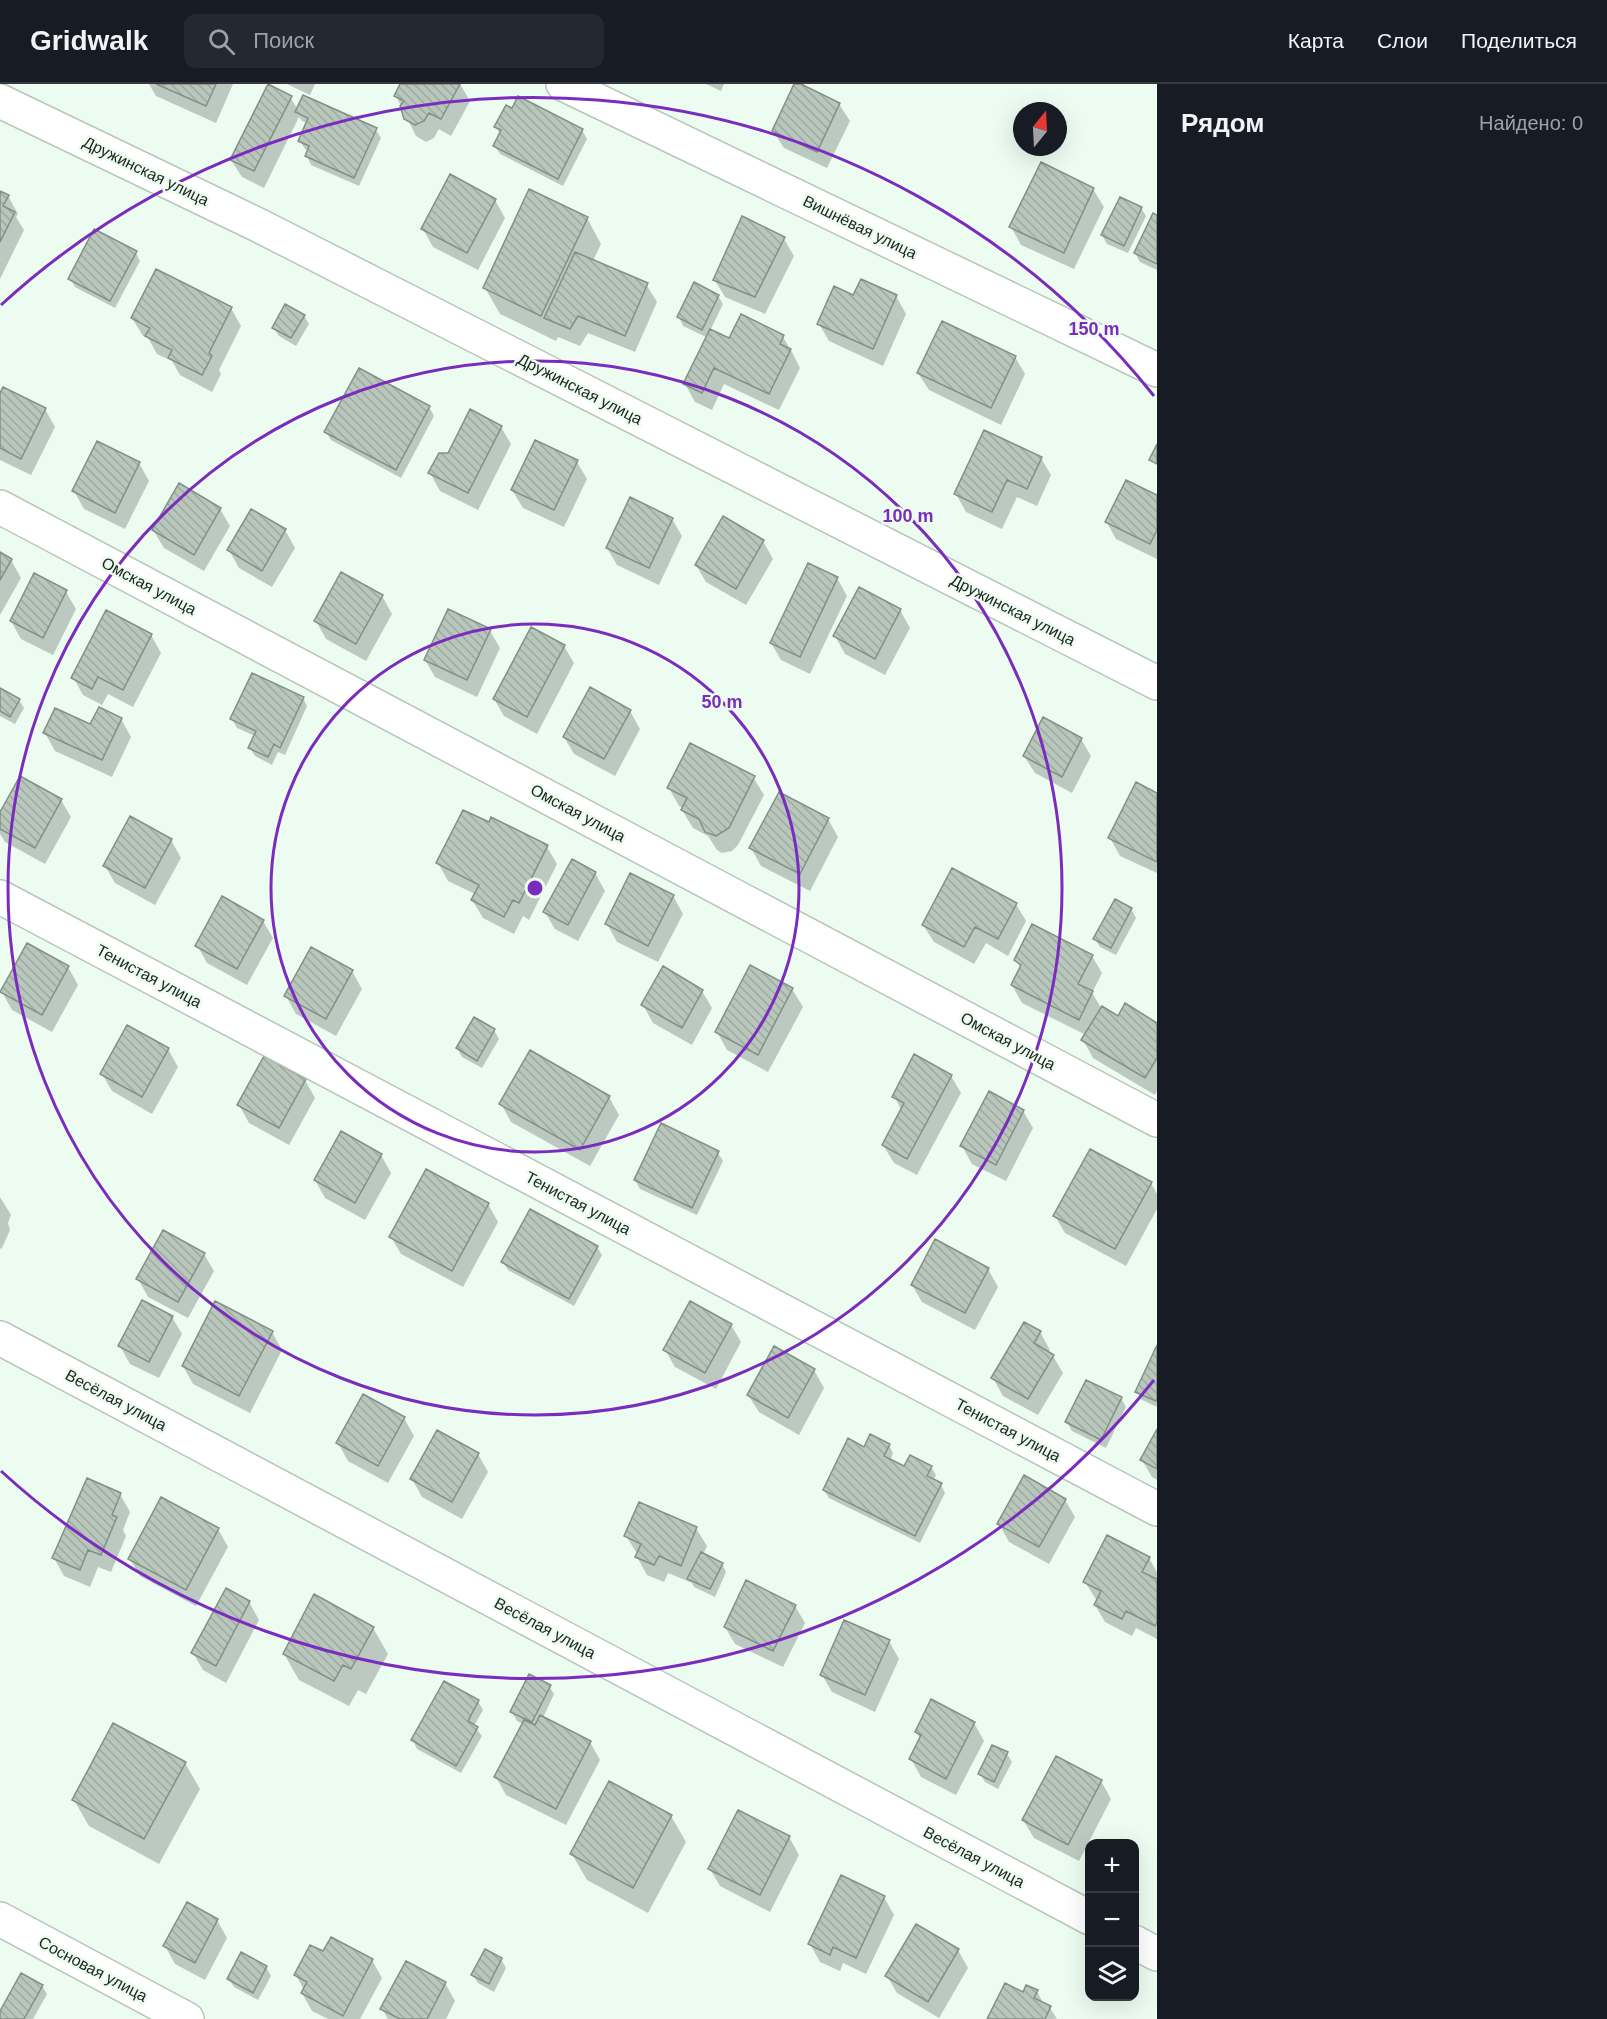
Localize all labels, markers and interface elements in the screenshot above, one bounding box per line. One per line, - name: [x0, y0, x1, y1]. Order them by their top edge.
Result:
- search box: [184, 14, 604, 68]
- text: Gridwalk: [30, 25, 148, 56]
- icon: search: [205, 25, 238, 58]
- text: Поиск: [253, 28, 314, 53]
- text: Карта: [1288, 29, 1344, 52]
- text: Слои: [1377, 29, 1428, 52]
- text: Поделиться: [1461, 29, 1577, 52]
- north arrow: [1013, 102, 1067, 156]
- text: Рядом: [1181, 108, 1264, 138]
- text: Найдено: 0: [1479, 112, 1583, 134]
- street label: Дружинская улица: [80, 133, 212, 209]
- street label: Вишнёвая улица: [800, 192, 920, 262]
- text: 150 m: [1068, 319, 1120, 339]
- street label: Дружинская улица: [515, 350, 645, 428]
- text: 100 m: [882, 506, 934, 526]
- street label: Омская улица: [99, 554, 199, 618]
- street label: Дружинская улица: [948, 571, 1078, 649]
- text: 50 m: [701, 692, 743, 712]
- street label: Омская улица: [528, 781, 628, 845]
- centre of rings: [525, 878, 545, 898]
- street label: Тенистая улица: [93, 941, 205, 1011]
- street label: Омская улица: [958, 1009, 1058, 1073]
- street label: Тенистая улица: [522, 1168, 634, 1238]
- street label: Весёлая улица: [63, 1366, 169, 1434]
- street label: Тенистая улица: [952, 1395, 1064, 1465]
- street label: Весёлая улица: [492, 1594, 598, 1662]
- street label: Весёлая улица: [921, 1823, 1027, 1891]
- map controls: [1085, 1839, 1139, 2001]
- button: +: [1085, 1839, 1139, 1893]
- button: −: [1085, 1893, 1139, 1947]
- street label: Сосновая улица: [36, 1933, 150, 2005]
- button: layers: [1085, 1947, 1139, 2001]

